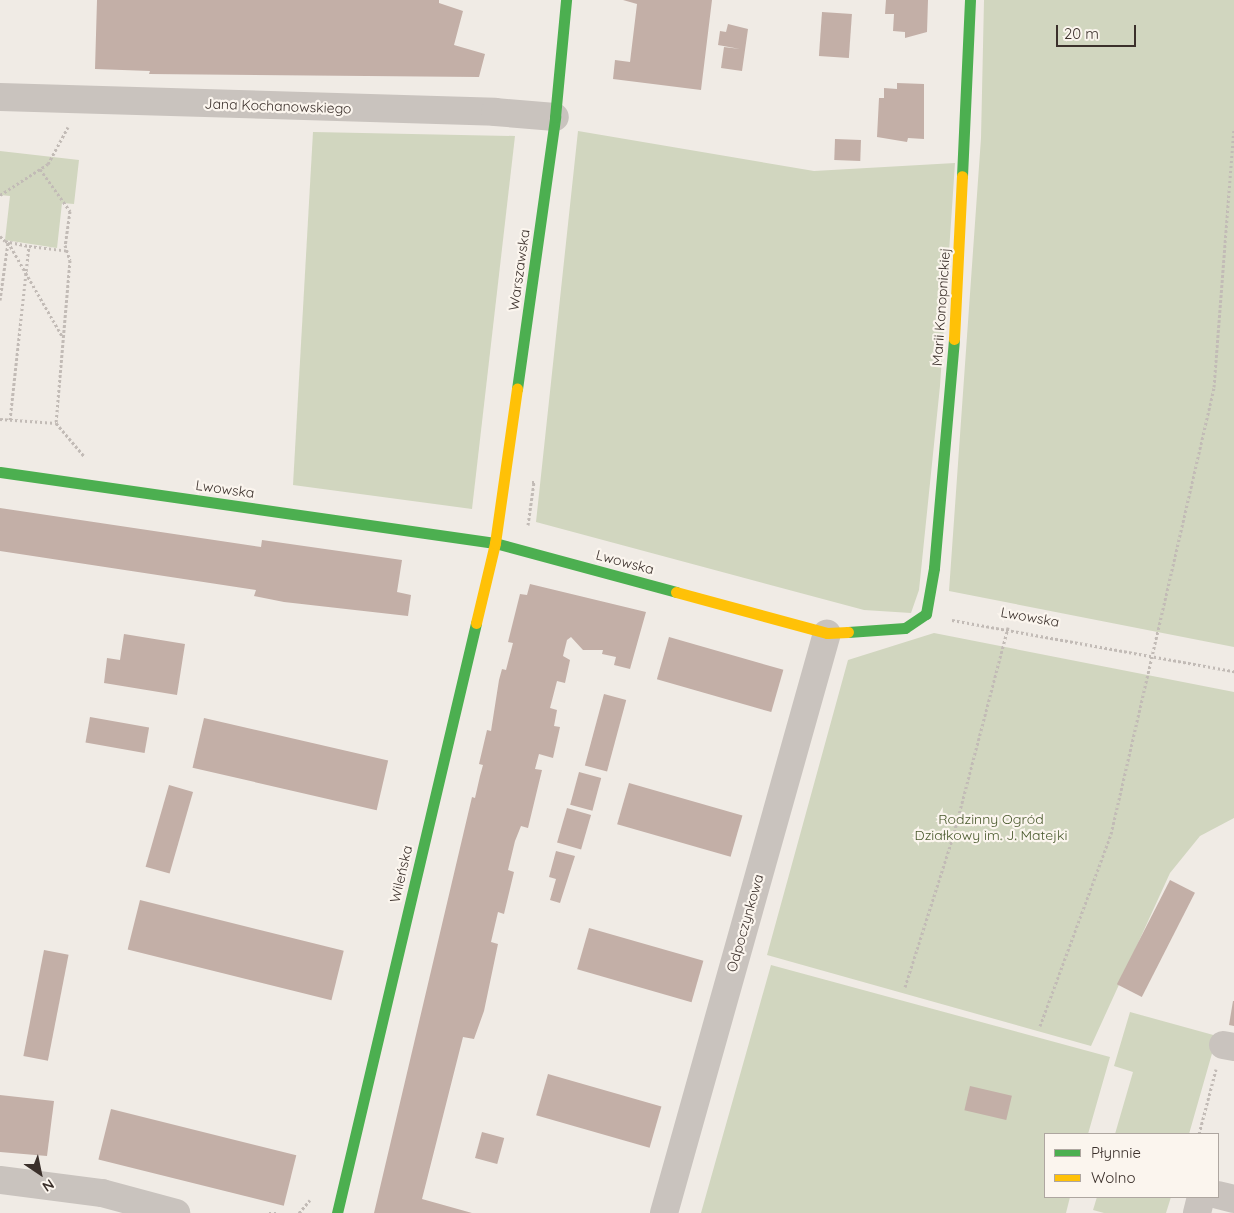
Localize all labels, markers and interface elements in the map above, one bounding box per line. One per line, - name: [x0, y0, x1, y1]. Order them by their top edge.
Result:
- scale bar: [1059, 15, 1139, 47]
- text: 20 m: [1064, 24, 1099, 43]
- street label: Jana Kochanowskiego: [204, 95, 352, 117]
- street label: Warszawska: [505, 228, 533, 312]
- street label: Marii Konopnickiej: [928, 247, 954, 367]
- street label: Lwowska: [194, 477, 256, 501]
- street label: Lwowska: [594, 546, 656, 578]
- street label: Lwowska: [999, 604, 1061, 630]
- park label: Rodzinny Ogród Działkowy im. J. Matejki: [915, 811, 1067, 844]
- street label: Wileńska: [386, 844, 416, 904]
- street label: Odpoczynkowa: [723, 872, 767, 974]
- legend: [1044, 1133, 1219, 1198]
- text: Płynnie: [1091, 1143, 1141, 1162]
- north arrow: [15, 1148, 65, 1198]
- text: Wolno: [1091, 1168, 1136, 1187]
- text: N: [39, 1175, 58, 1196]

